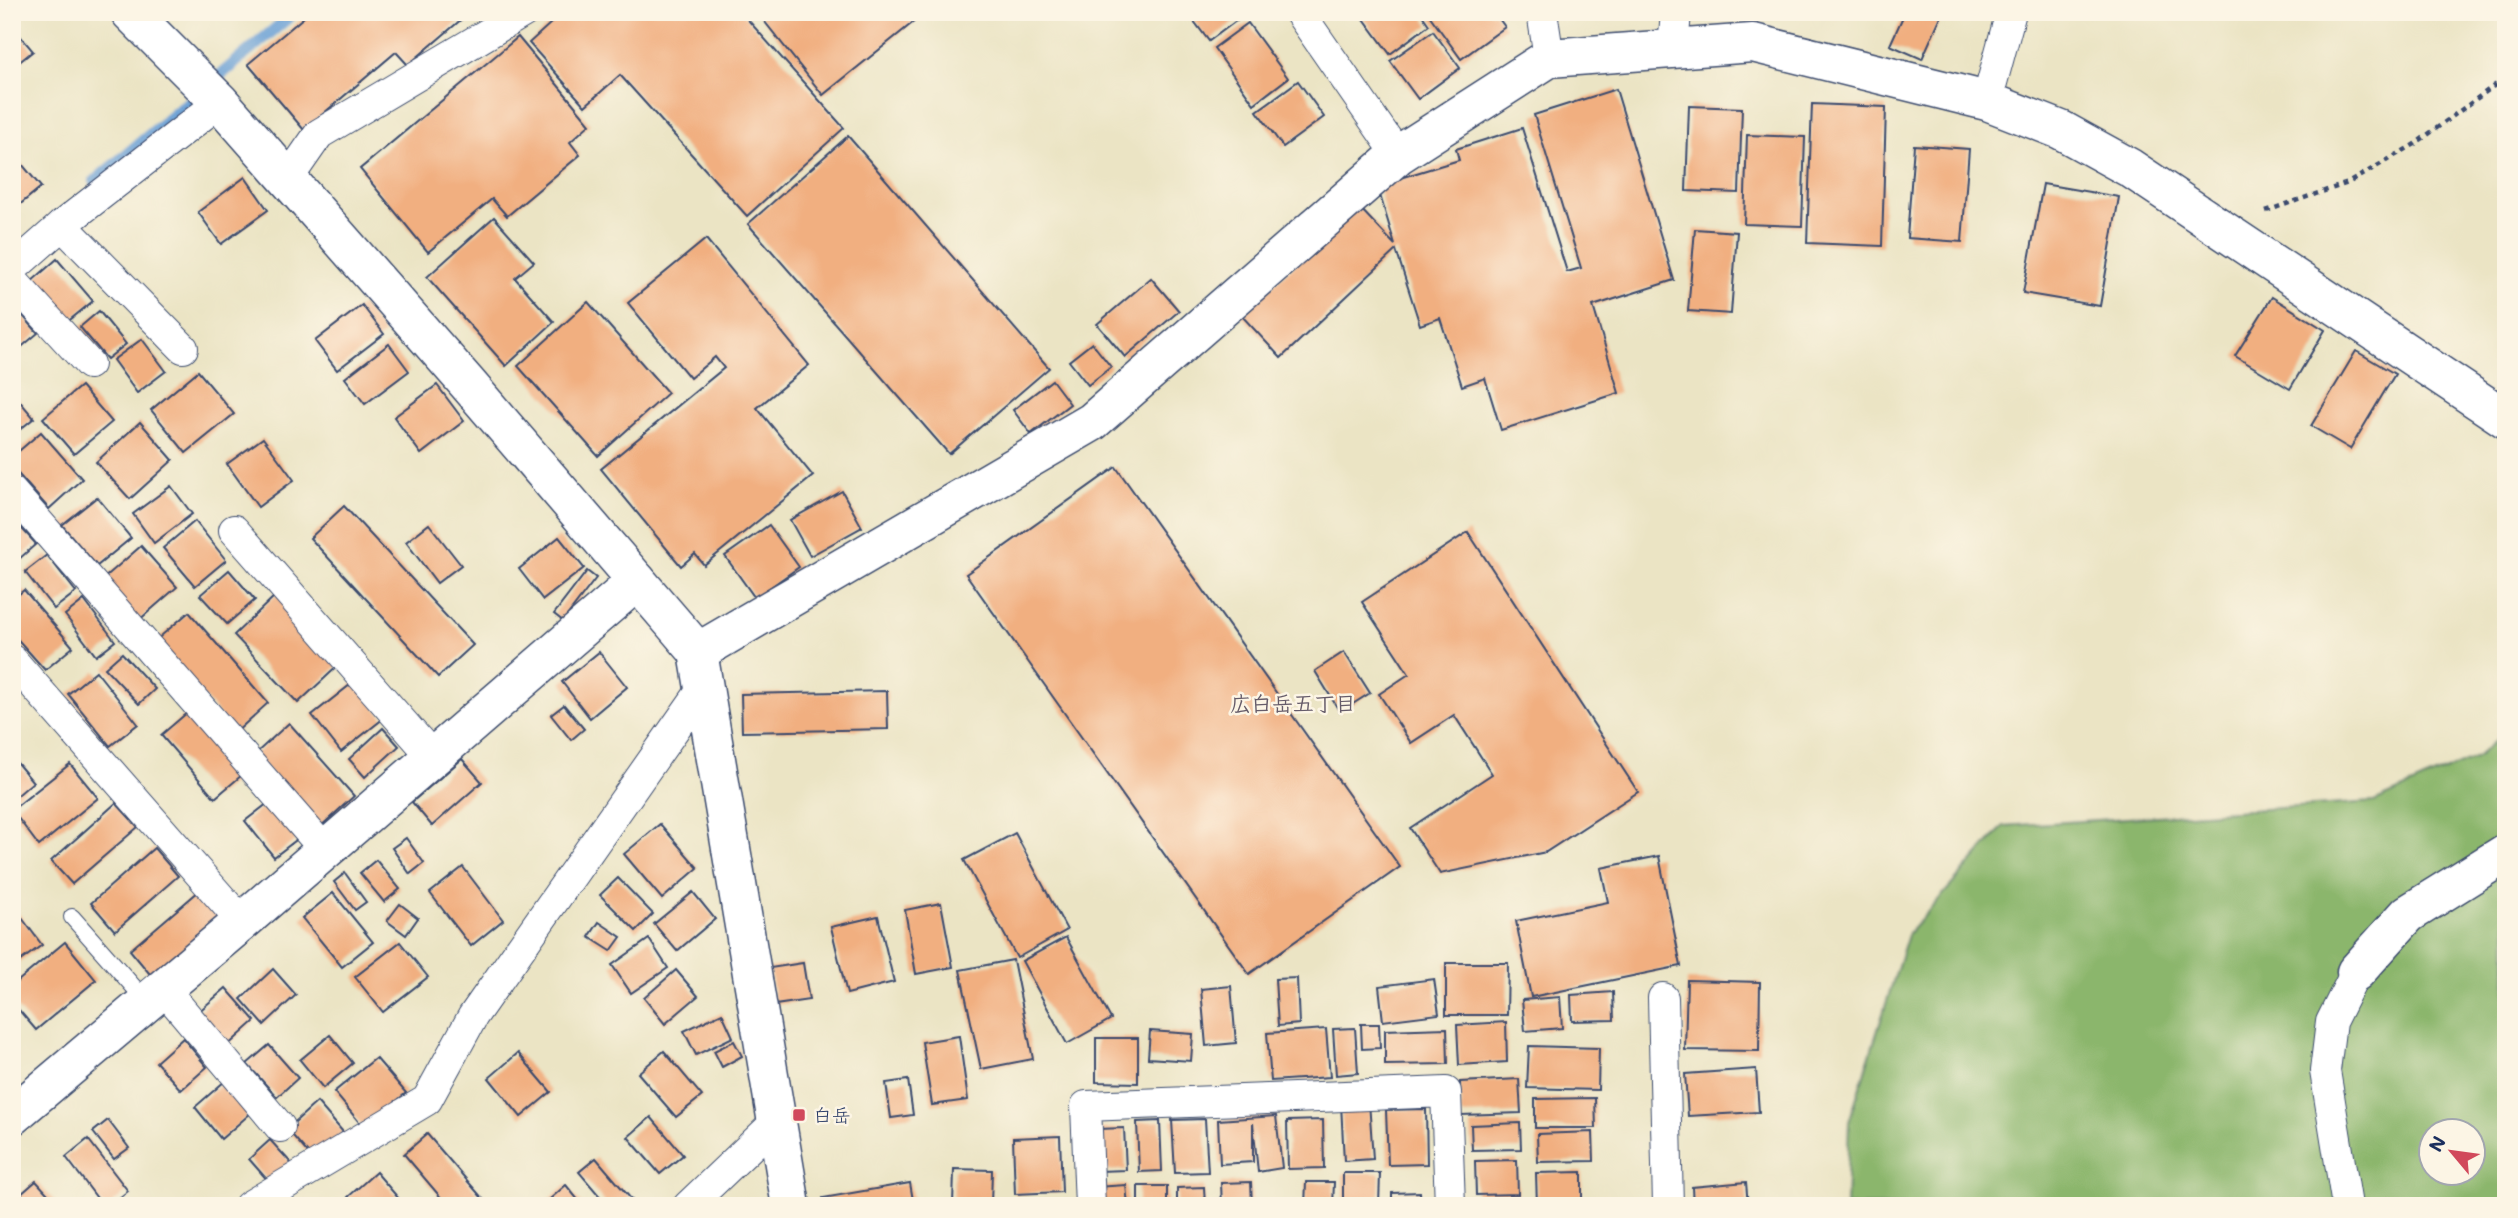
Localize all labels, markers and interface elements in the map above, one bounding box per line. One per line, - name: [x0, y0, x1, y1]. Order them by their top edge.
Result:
- district label: 広白岳五丁目: [1230, 689, 1356, 716]
- place label: 白岳: [813, 1102, 851, 1127]
- marker: 白岳: [791, 1107, 807, 1123]
- north arrow: [2416, 1116, 2486, 1186]
- text: N: [2422, 1131, 2451, 1156]

